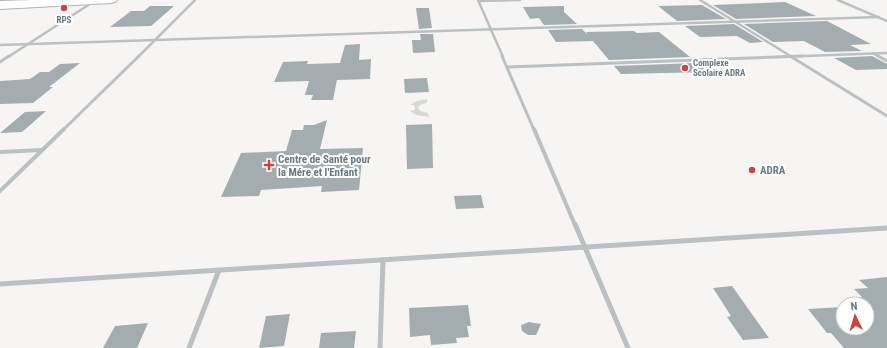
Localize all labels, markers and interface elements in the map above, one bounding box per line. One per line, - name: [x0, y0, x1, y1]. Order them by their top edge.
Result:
- marker: RPS: [59, 3, 69, 13]
- place label: RPS: [57, 15, 72, 25]
- place label: Complexe Scolaire ADRA: [693, 58, 746, 78]
- marker: Complexe Scolaire ADRA: [680, 63, 690, 73]
- place label: Centre de Santé pour la Mére et l'Enfant: [278, 153, 371, 179]
- marker: Centre de Santé pour la Mére et l'Enfant: [263, 159, 275, 171]
- place label: ADRA: [760, 164, 786, 177]
- marker: ADRA: [747, 165, 757, 175]
- north arrow: [835, 296, 875, 336]
- text: N: [850, 300, 858, 313]

